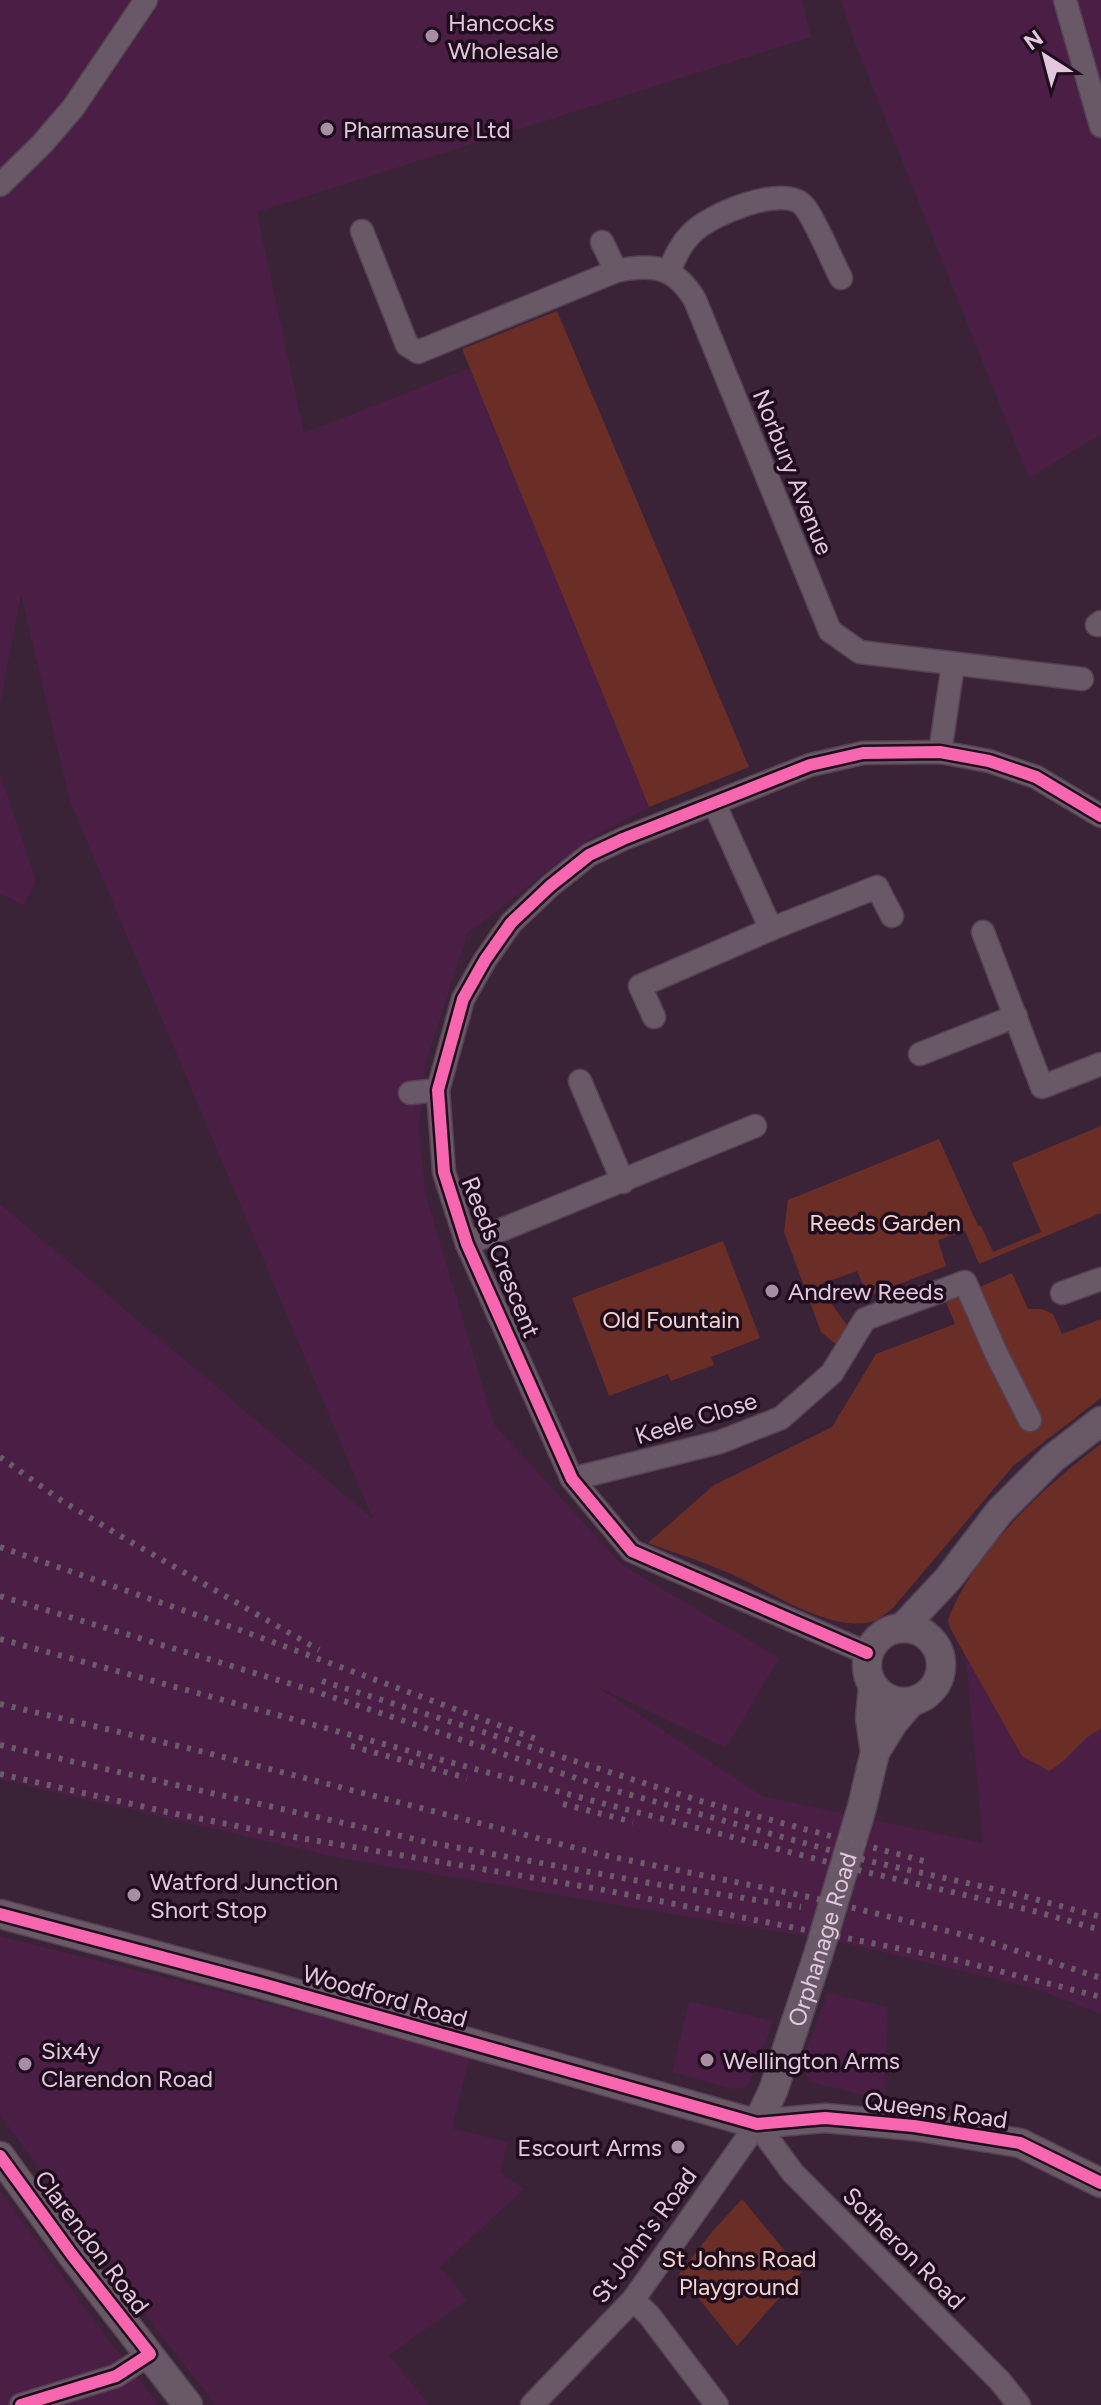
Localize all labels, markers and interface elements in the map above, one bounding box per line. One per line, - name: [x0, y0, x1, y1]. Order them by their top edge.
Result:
- place label: Hancocks Wholesale: [448, 8, 559, 65]
- north arrow: [1005, 16, 1085, 96]
- text: N: [1019, 24, 1048, 56]
- marker: Hancocks Wholesale: [423, 27, 441, 45]
- place label: Pharmasure Ltd: [343, 115, 511, 144]
- marker: Pharmasure Ltd: [318, 120, 336, 138]
- street label: Norbury Avenue: [747, 385, 839, 559]
- street label: Reeds Crescent: [456, 1172, 546, 1342]
- park label: Reeds Garden: [809, 1208, 961, 1237]
- place label: Andrew Reeds: [788, 1277, 944, 1306]
- marker: Andrew Reeds: [763, 1282, 781, 1300]
- park label: Old Fountain: [602, 1305, 740, 1334]
- street label: Keele Close: [632, 1386, 760, 1450]
- street label: Orphanage Road: [781, 1849, 862, 2030]
- place label: Watford Junction Short Stop: [150, 1867, 338, 1924]
- marker: Watford Junction Short Stop: [125, 1886, 143, 1904]
- street label: Woodford Road: [299, 1959, 471, 2033]
- place label: Six4y Clarendon Road: [41, 2036, 213, 2093]
- place label: Wellington Arms: [723, 2046, 900, 2075]
- marker: Wellington Arms: [698, 2051, 716, 2069]
- marker: Six4y Clarendon Road: [16, 2055, 34, 2073]
- street label: Queens Road: [863, 2086, 1009, 2134]
- place label: Escourt Arms: [517, 2133, 662, 2162]
- marker: Escourt Arms: [669, 2138, 687, 2156]
- street label: St John's Road: [585, 2162, 703, 2308]
- street label: Clarendon Road: [29, 2165, 155, 2319]
- street label: Sotheron Road: [837, 2181, 971, 2315]
- park label: St Johns Road Playground: [661, 2244, 817, 2301]

